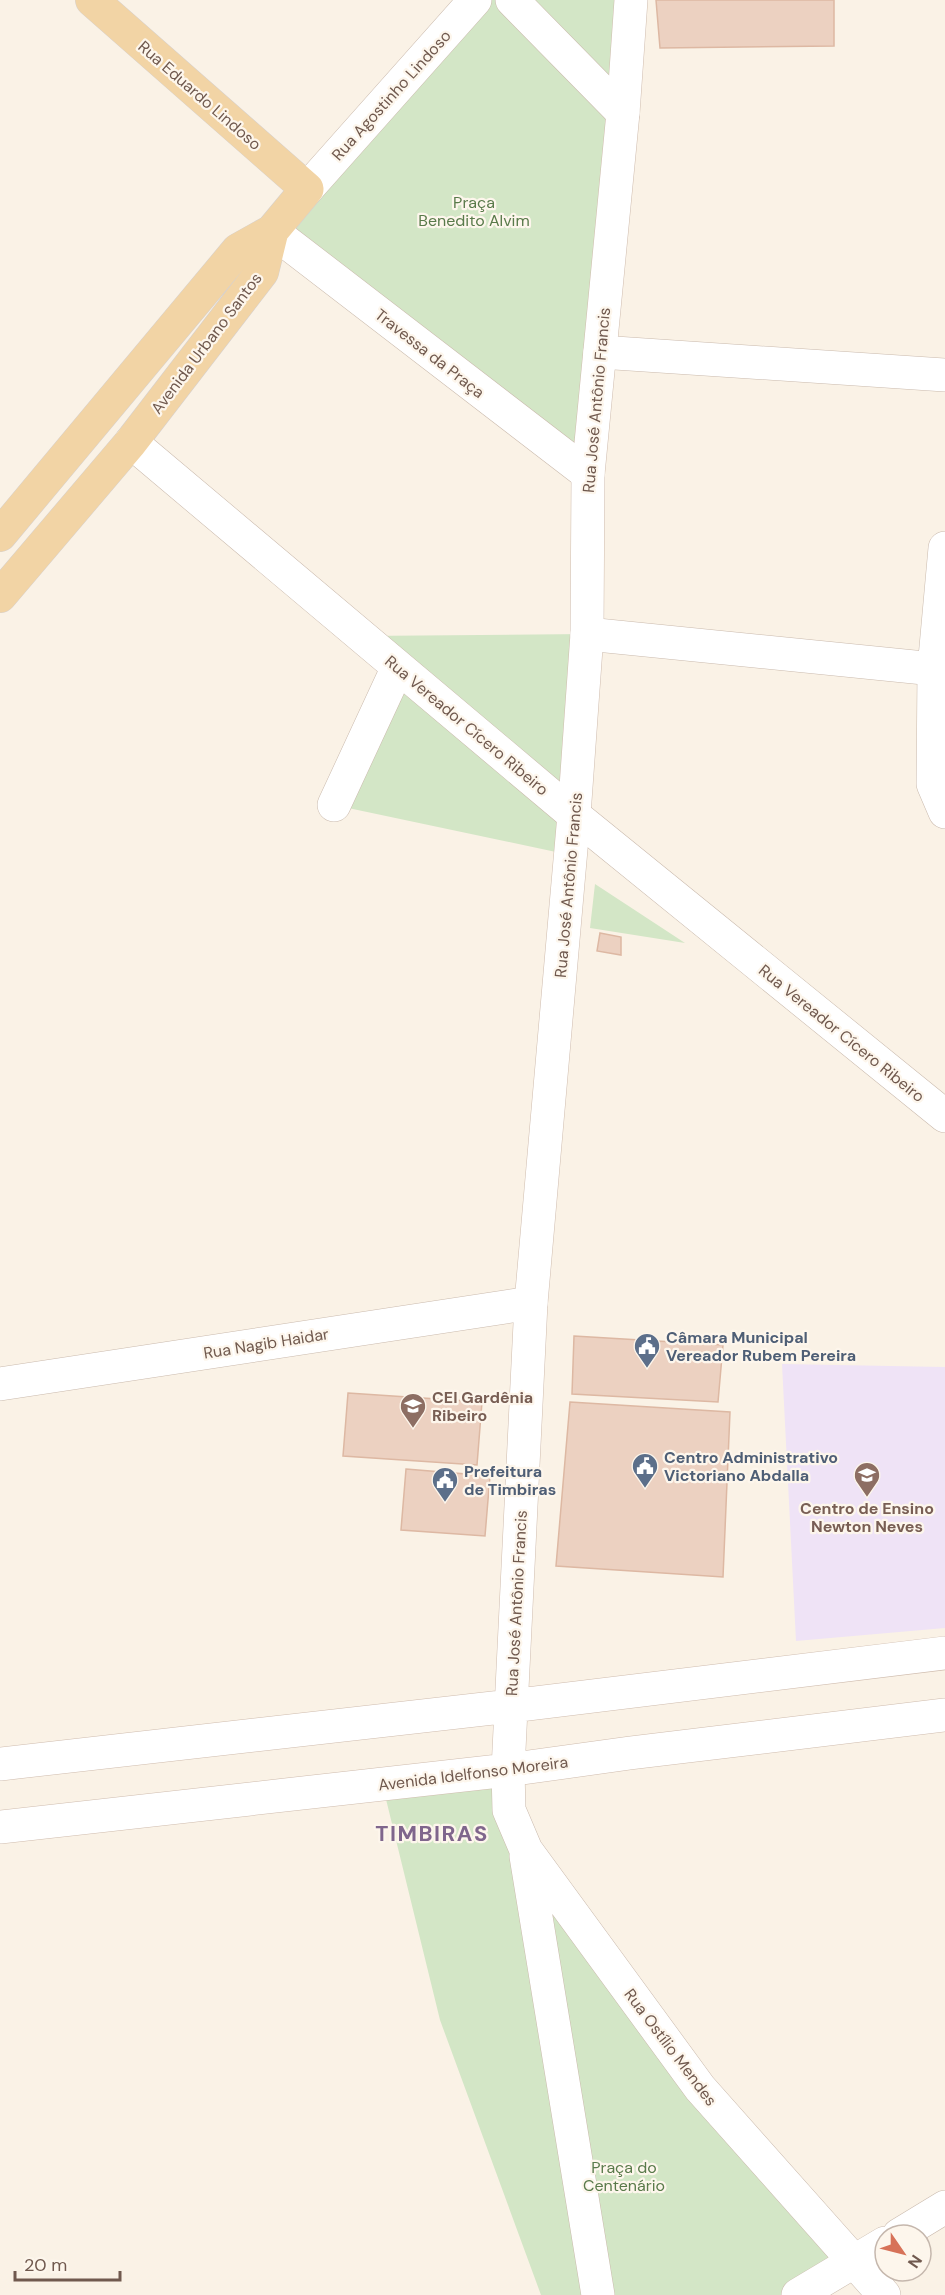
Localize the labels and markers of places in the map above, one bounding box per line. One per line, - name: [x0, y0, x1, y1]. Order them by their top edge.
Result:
- place label: Câmara Municipal Vereador Rubem Pereira: [666, 1327, 856, 1366]
- public building icon: Câmara Municipal Vereador Rubem Pereira: [632, 1331, 662, 1369]
- place label: CEI Gardênia Ribeiro: [432, 1387, 533, 1426]
- school or university icon: CEI Gardênia Ribeiro: [398, 1391, 428, 1429]
- place label: Centro Administrativo Victoriano Abdalla: [664, 1447, 838, 1486]
- public building icon: Centro Administrativo Victoriano Abdalla: [630, 1451, 660, 1489]
- school or university icon: Centro de Ensino Newton Neves: [852, 1460, 882, 1498]
- place label: Prefeitura de Timbiras: [464, 1461, 556, 1500]
- public building icon: Prefeitura de Timbiras: [430, 1465, 460, 1503]
- place label: Centro de Ensino Newton Neves: [800, 1498, 934, 1537]

